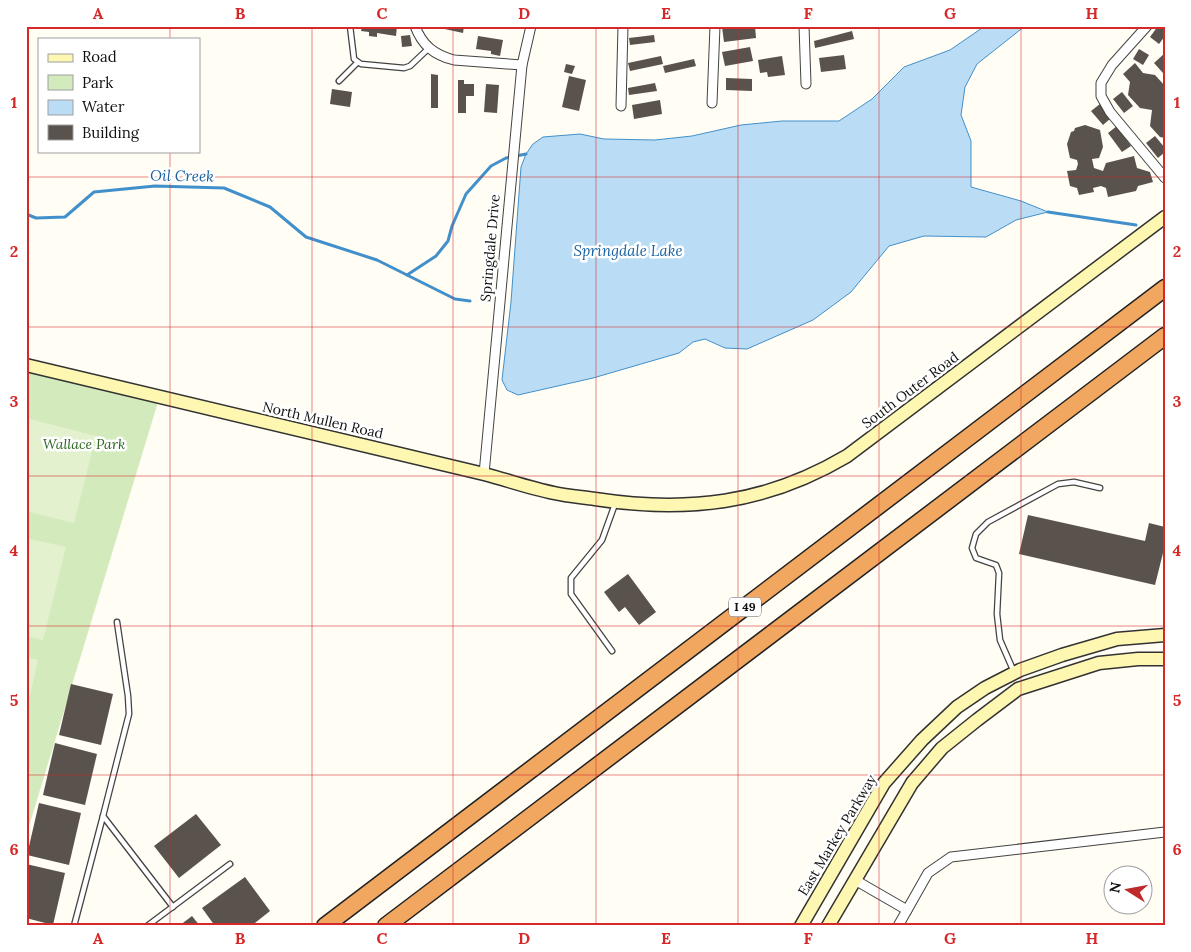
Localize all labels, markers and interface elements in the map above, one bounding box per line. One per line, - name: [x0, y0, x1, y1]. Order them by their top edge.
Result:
- text: A: [93, 3, 104, 23]
- text: B: [235, 3, 246, 23]
- text: C: [376, 3, 388, 23]
- text: D: [518, 3, 530, 23]
- text: E: [661, 3, 671, 23]
- text: F: [803, 3, 813, 23]
- text: G: [944, 3, 956, 23]
- text: H: [1086, 3, 1099, 23]
- legend: [38, 38, 200, 152]
- text: Road: [82, 47, 117, 66]
- text: Park: [82, 73, 113, 92]
- text: 1: [11, 92, 17, 112]
- text: 1: [1174, 92, 1180, 112]
- text: Water: [82, 97, 125, 116]
- text: Building: [82, 123, 140, 142]
- water label: Oil Creek: [150, 165, 214, 186]
- street label: Springdale Drive: [476, 193, 504, 303]
- text: 2: [10, 241, 18, 261]
- water label: Springdale Lake: [573, 241, 683, 260]
- text: 2: [1173, 241, 1181, 261]
- street label: South Outer Road: [858, 348, 962, 432]
- text: 3: [10, 391, 19, 411]
- text: 3: [1173, 391, 1182, 411]
- street label: North Mullen Road: [261, 397, 385, 443]
- park label: Wallace Park: [43, 435, 125, 453]
- text: 4: [10, 540, 19, 560]
- text: 4: [1173, 540, 1182, 560]
- road number: I 49: [729, 598, 761, 616]
- text: 5: [10, 690, 19, 710]
- text: 5: [1173, 690, 1182, 710]
- street label: East Markey Parkway: [794, 771, 881, 899]
- text: 6: [9, 839, 19, 859]
- text: 6: [1172, 839, 1182, 859]
- north arrow: [1104, 864, 1154, 914]
- text: N: [1105, 880, 1125, 895]
- text: A: [93, 928, 104, 948]
- text: B: [235, 928, 246, 948]
- text: C: [376, 928, 388, 948]
- text: D: [518, 928, 530, 948]
- text: E: [661, 928, 671, 948]
- text: F: [803, 928, 813, 948]
- text: G: [944, 928, 956, 948]
- text: H: [1086, 928, 1099, 948]

